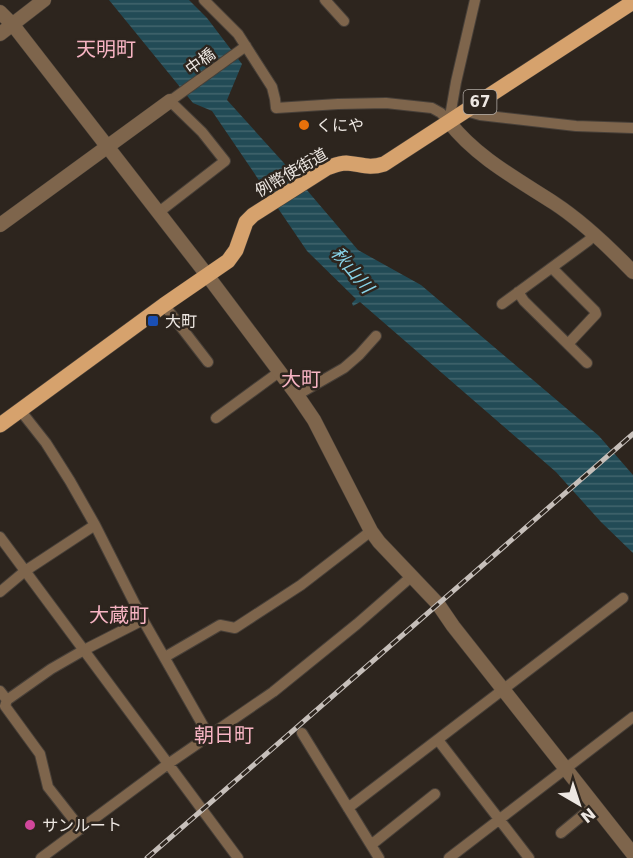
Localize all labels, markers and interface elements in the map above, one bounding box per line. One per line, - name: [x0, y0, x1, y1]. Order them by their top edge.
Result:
- district label: 天明町: [76, 37, 136, 61]
- street label: 中橋: [182, 44, 219, 78]
- road number: 67: [464, 90, 496, 114]
- place label: くにや: [316, 116, 364, 135]
- marker: くにや: [297, 118, 311, 132]
- street label: 例幣使街道: [252, 144, 331, 201]
- water label: 秋山川: [327, 242, 379, 299]
- place label: 大町: [165, 312, 197, 331]
- marker: 大町: [146, 314, 160, 328]
- district label: 大町: [281, 367, 321, 391]
- district label: 大蔵町: [89, 603, 149, 627]
- district label: 朝日町: [194, 723, 254, 747]
- north arrow: [549, 774, 609, 834]
- text: N: [577, 804, 599, 827]
- place label: サンルート: [42, 816, 122, 835]
- marker: サンルート: [23, 818, 37, 832]

